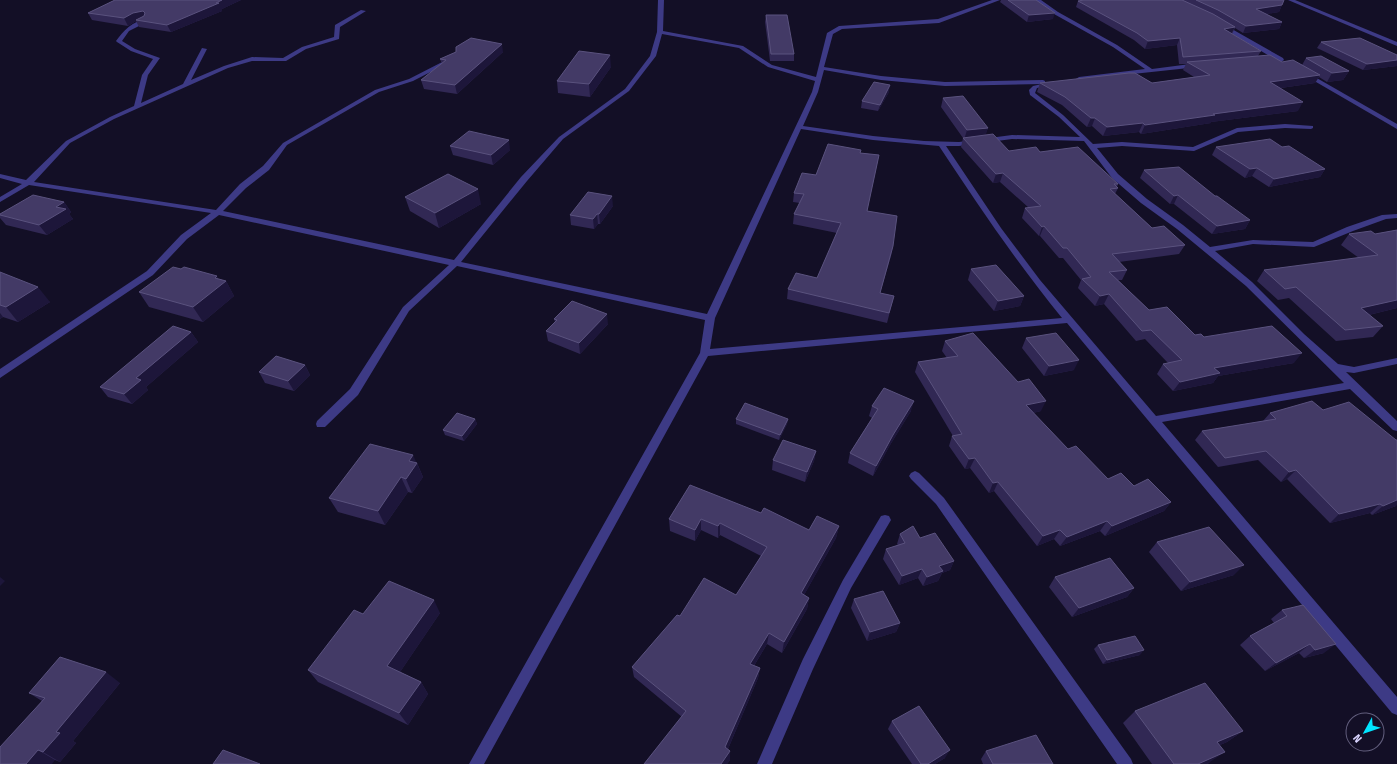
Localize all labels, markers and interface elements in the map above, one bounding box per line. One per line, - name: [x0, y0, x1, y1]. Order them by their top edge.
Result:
- north arrow: [1345, 712, 1385, 752]
- text: N: [1351, 731, 1365, 745]

